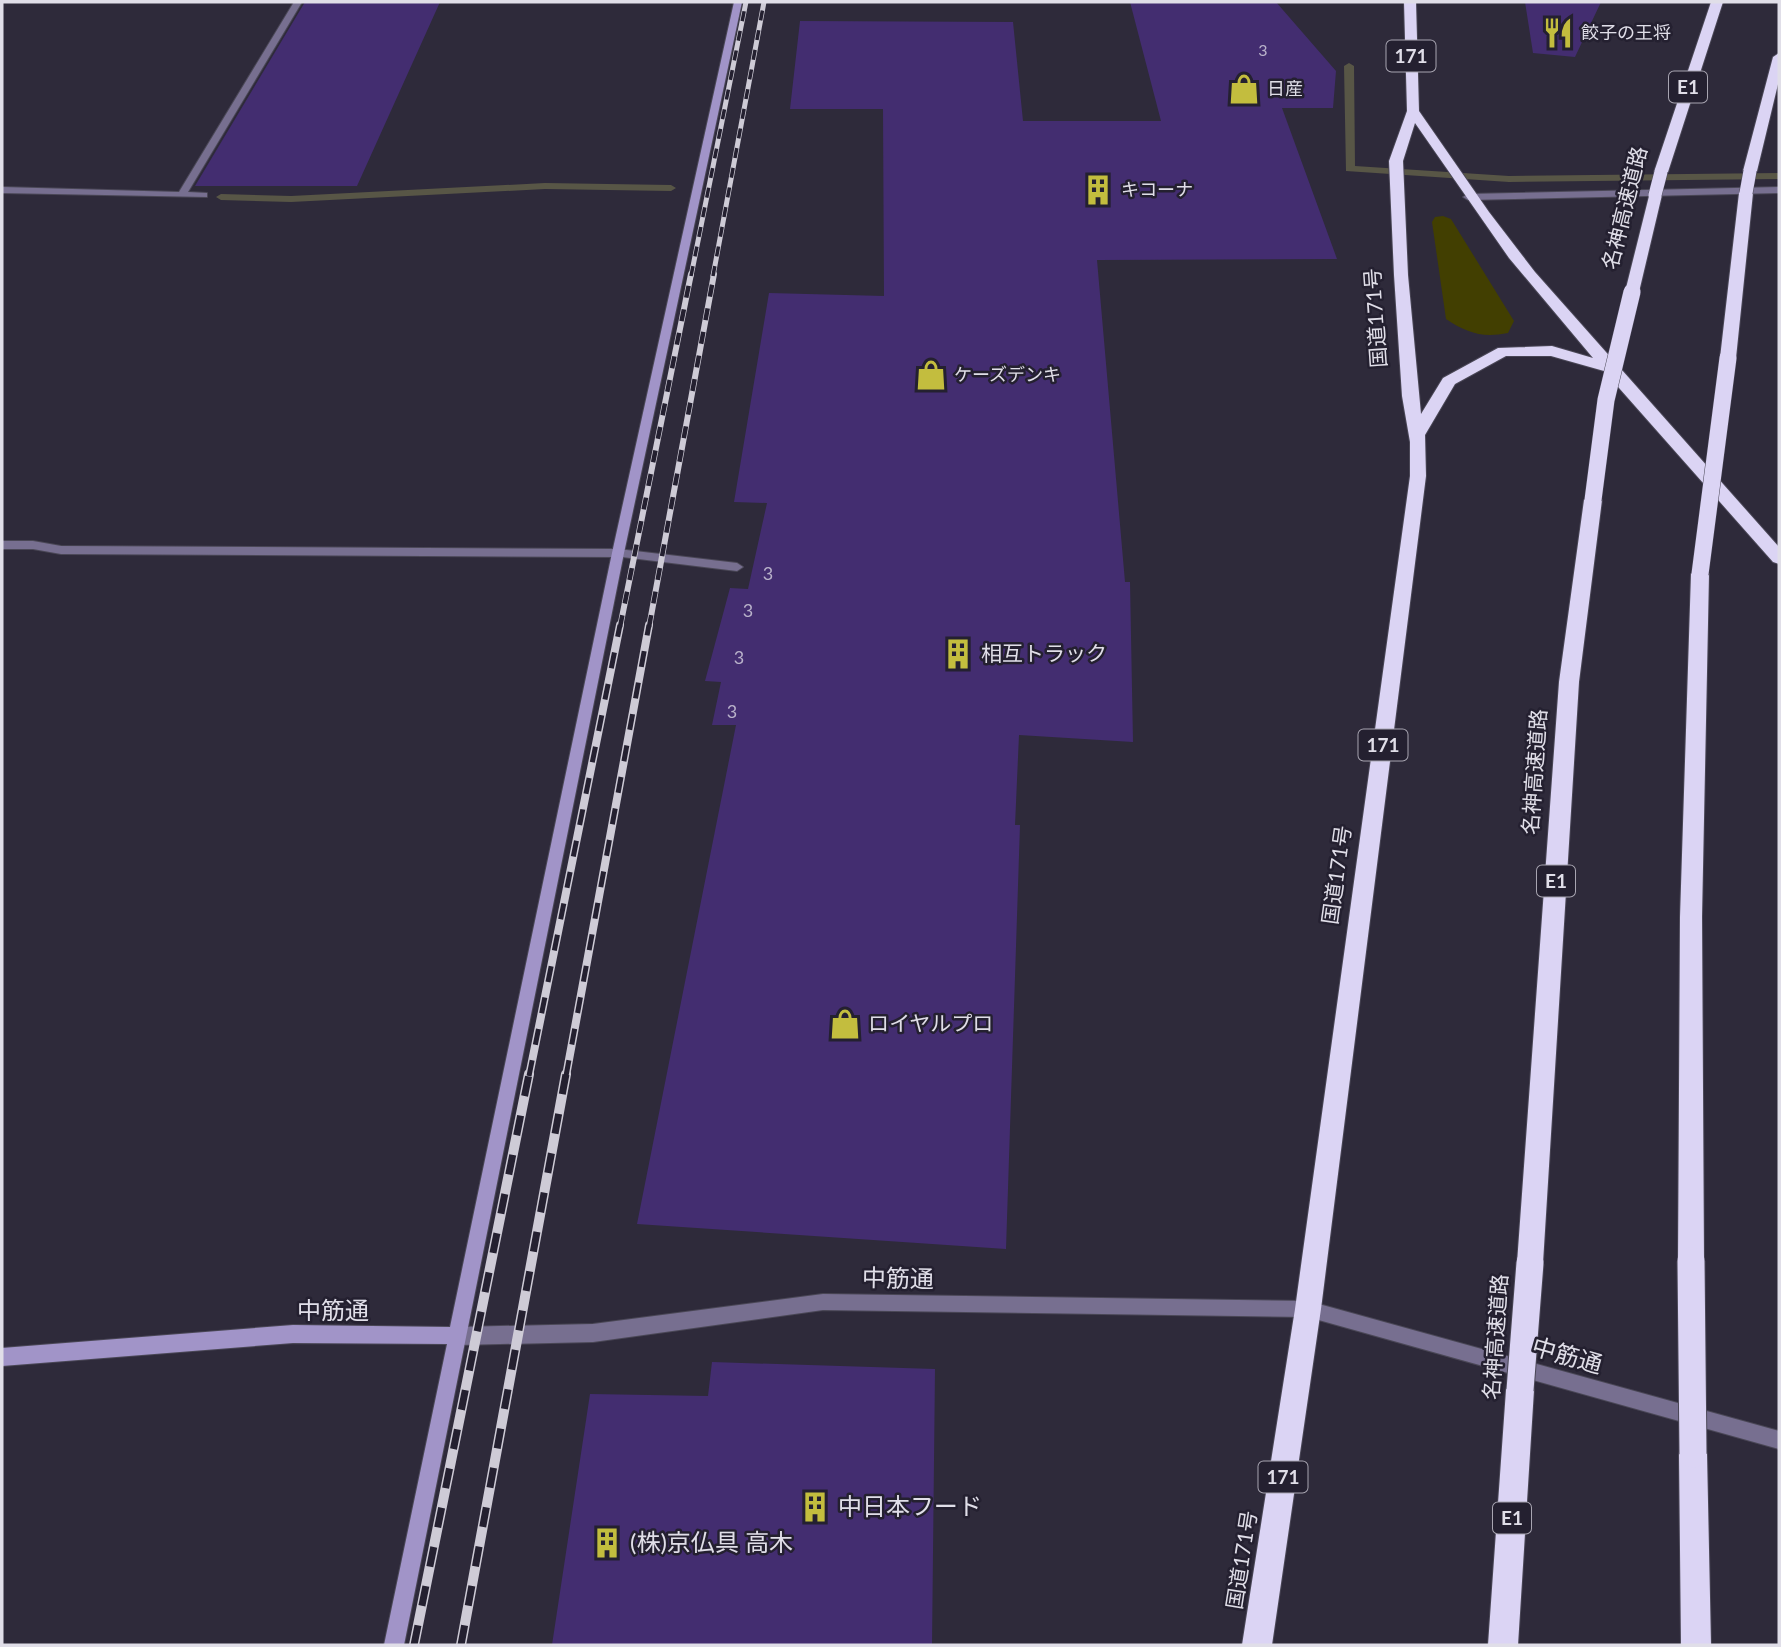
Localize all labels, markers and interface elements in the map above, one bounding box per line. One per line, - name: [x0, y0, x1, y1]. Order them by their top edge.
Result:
- restaurant icon: 餃子の王将: [1541, 16, 1575, 50]
- place label: 餃子の王将: [1581, 21, 1671, 43]
- house number: 3: [1258, 40, 1268, 59]
- road number: 171: [1386, 40, 1436, 72]
- shop icon: 日産: [1227, 72, 1261, 106]
- road number: E1: [1669, 72, 1707, 102]
- place label: 日産: [1267, 77, 1303, 99]
- street label: 名神高速道路: [1596, 143, 1651, 272]
- building icon: キコーナ: [1081, 173, 1115, 207]
- place label: キコーナ: [1121, 178, 1193, 200]
- street label: 国道171号: [1359, 268, 1390, 369]
- shop icon: ケーズデンキ: [914, 358, 948, 392]
- place label: ケーズデンキ: [954, 363, 1061, 385]
- house number: 3: [763, 562, 773, 584]
- house number: 3: [743, 599, 753, 621]
- building icon: 相互トラック: [941, 637, 975, 671]
- place label: 相互トラック: [981, 640, 1107, 665]
- house number: 3: [734, 646, 744, 668]
- house number: 3: [727, 700, 737, 722]
- street label: 名神高速道路: [1517, 708, 1550, 836]
- road number: 171: [1358, 730, 1408, 760]
- street label: 国道171号: [1316, 824, 1355, 926]
- road number: E1: [1537, 866, 1575, 897]
- shop icon: ロイヤルプロ: [828, 1007, 862, 1041]
- place label: ロイヤルプロ: [868, 1010, 993, 1035]
- street label: 中筋通: [862, 1262, 934, 1293]
- street label: 名神高速道路: [1478, 1273, 1511, 1401]
- street label: 中筋通: [297, 1295, 369, 1324]
- street label: 中筋通: [1529, 1331, 1606, 1378]
- road number: 171: [1258, 1462, 1308, 1492]
- building icon: 中日本フード: [798, 1490, 832, 1524]
- place label: 中日本フード: [838, 1491, 982, 1520]
- road number: E1: [1493, 1502, 1531, 1534]
- street label: 国道171号: [1220, 1509, 1261, 1611]
- building icon: (株)京仏具 高木: [590, 1526, 624, 1560]
- place label: (株)京仏具 高木: [630, 1527, 793, 1556]

